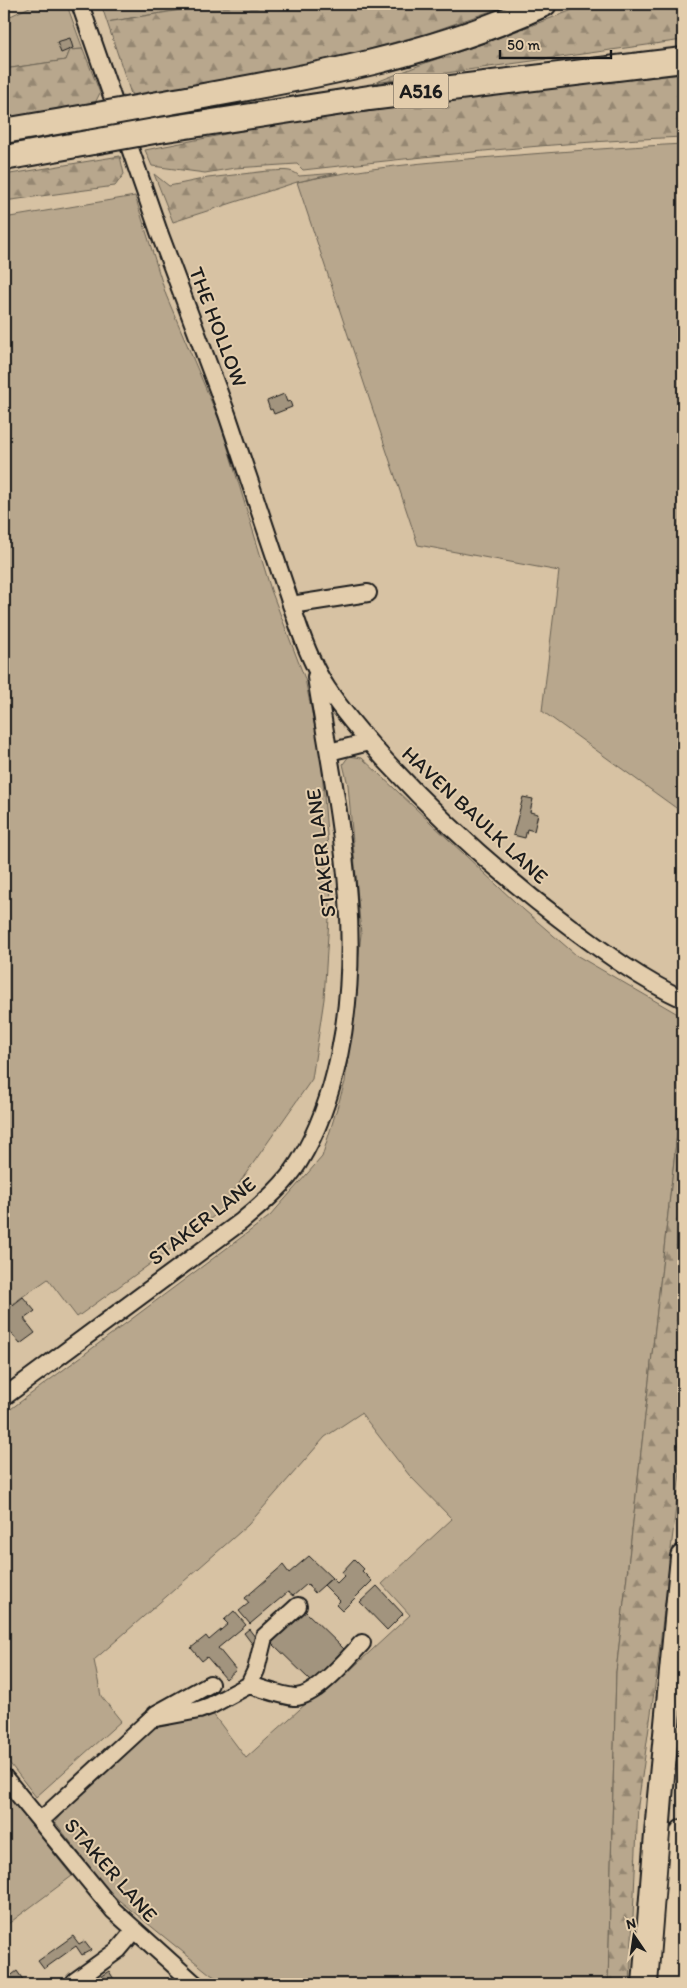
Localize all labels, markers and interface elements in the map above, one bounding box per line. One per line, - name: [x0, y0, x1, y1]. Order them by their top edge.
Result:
- scale bar: [500, 28, 611, 60]
- text: 50 m: [507, 36, 540, 54]
- road number: A516: [394, 74, 448, 108]
- street label: THE HOLLOW: [184, 263, 253, 390]
- street label: HAVEN BAULK LANE: [397, 741, 554, 889]
- street label: STAKER LANE: [300, 787, 341, 919]
- street label: STAKER LANE: [143, 1171, 260, 1270]
- street label: STAKER LANE: [59, 1813, 163, 1927]
- north arrow: [610, 1910, 660, 1960]
- text: N: [625, 1914, 638, 1933]

